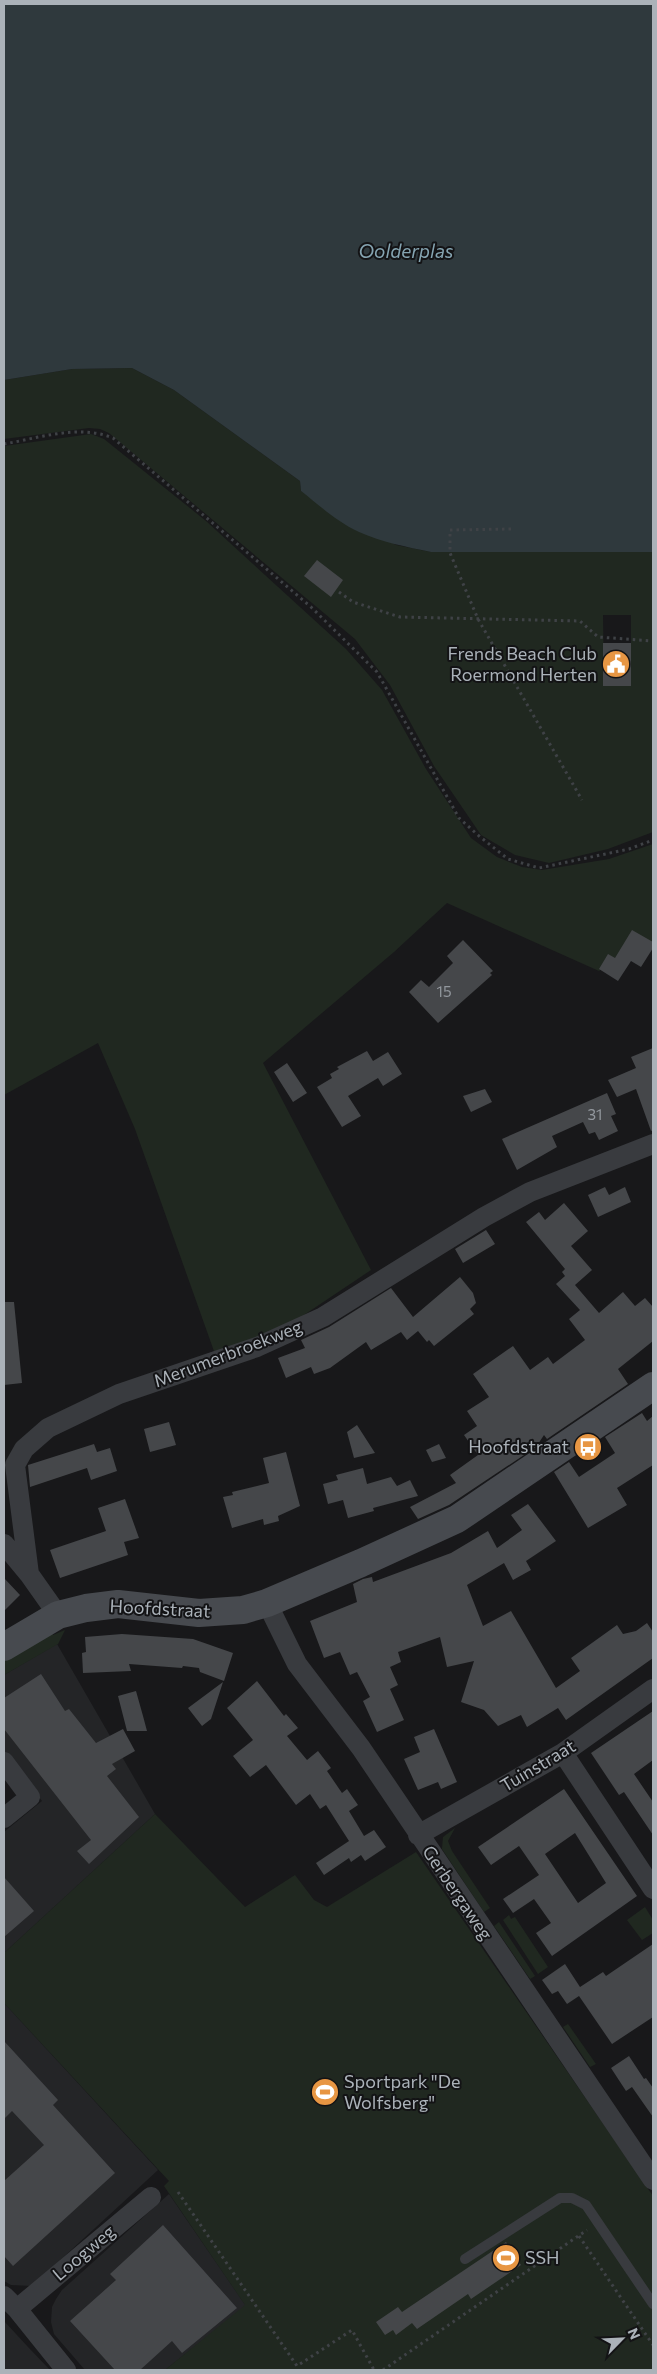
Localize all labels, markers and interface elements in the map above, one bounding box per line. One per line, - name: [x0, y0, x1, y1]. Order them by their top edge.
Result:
- water label: Oolderplas: [359, 239, 454, 262]
- place label: Frends Beach Club Roermond Herten: [447, 642, 597, 685]
- public building icon: Frends Beach Club Roermond Herten: [601, 649, 631, 679]
- house number: 15: [436, 982, 452, 1000]
- house number: 31: [588, 1105, 602, 1123]
- street label: Merumerbroekweg: [150, 1315, 305, 1392]
- bus stop icon: Hoofdstraat: [573, 1432, 603, 1462]
- place label: Hoofdstraat: [468, 1435, 569, 1457]
- street label: Hoofdstraat: [109, 1594, 211, 1622]
- street label: Tuinstraat: [496, 1734, 579, 1796]
- street label: Gerbergaweg: [418, 1841, 498, 1944]
- place label: Sportpark "De Wolfsberg": [344, 2070, 460, 2113]
- sports icon: Sportpark "De Wolfsberg": [310, 2077, 340, 2107]
- street label: Loogweg: [48, 2220, 119, 2285]
- sports icon: SSH: [491, 2243, 521, 2273]
- place label: SSH: [525, 2246, 560, 2268]
- north arrow: [597, 2314, 647, 2364]
- text: N: [624, 2325, 644, 2342]

